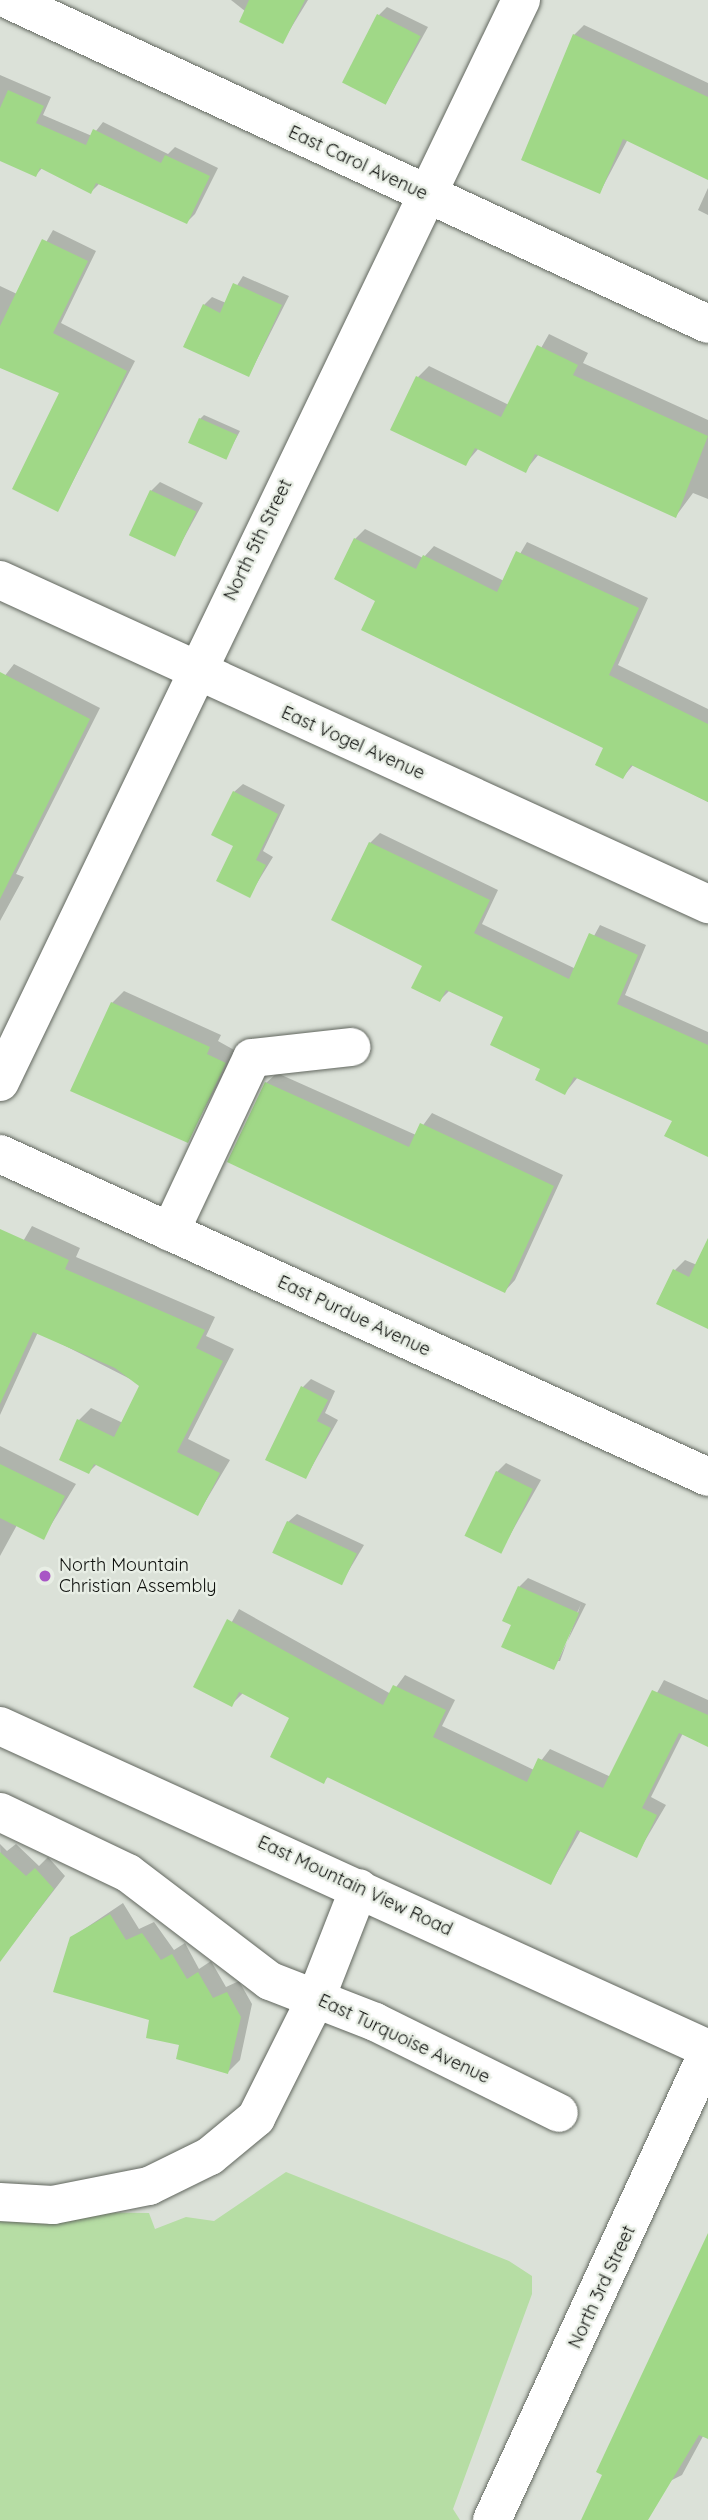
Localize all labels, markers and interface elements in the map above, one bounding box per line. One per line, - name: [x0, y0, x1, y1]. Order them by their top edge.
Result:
- street label: East Carol Avenue: [285, 121, 431, 205]
- street label: North 5th Street: [219, 476, 297, 604]
- street label: East Vogel Avenue: [278, 702, 428, 784]
- street label: East Purdue Avenue: [274, 1271, 434, 1361]
- place label: North Mountain Christian Assembly: [59, 1555, 216, 1598]
- marker: North Mountain Christian Assembly: [37, 1568, 53, 1584]
- street label: East Mountain View Road: [254, 1831, 456, 1941]
- street label: East Turquoise Avenue: [315, 1990, 493, 2088]
- street label: North 3rd Street: [564, 2222, 640, 2352]

